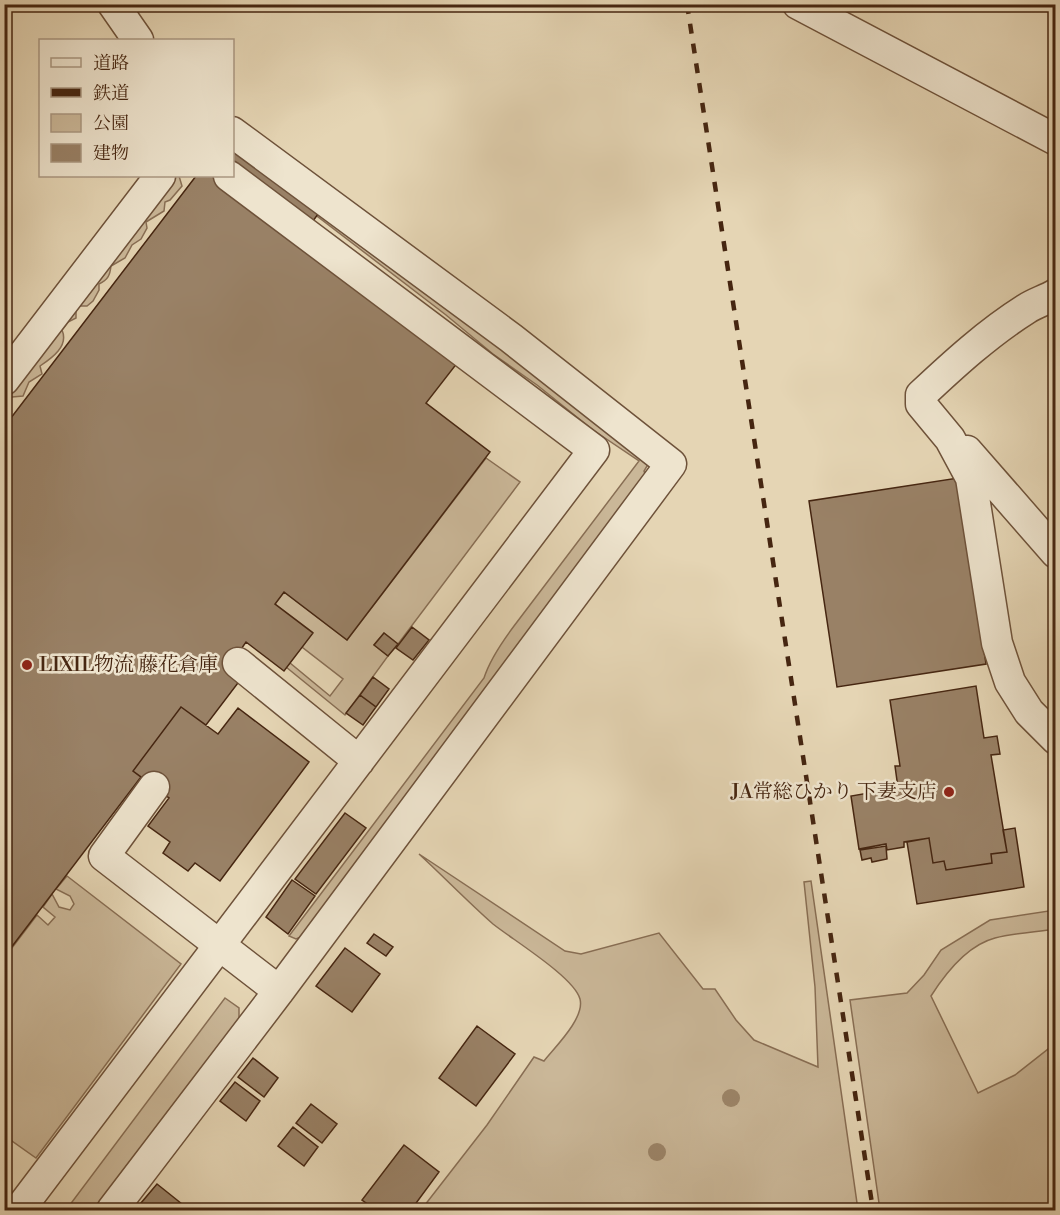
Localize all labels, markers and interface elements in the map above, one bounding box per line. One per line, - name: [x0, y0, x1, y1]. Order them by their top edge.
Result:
- legend: [39, 39, 234, 177]
- text: 道路: [93, 52, 129, 75]
- text: 鉄道: [93, 82, 129, 105]
- text: 公園: [93, 112, 129, 135]
- text: 建物: [93, 142, 129, 165]
- place label: LIXIL物流 藤花倉庫: [39, 653, 218, 678]
- marker: LIXIL物流 藤花倉庫: [20, 658, 34, 672]
- place label: JA常総ひかり 下妻支店: [730, 780, 937, 805]
- marker: JA常総ひかり 下妻支店: [942, 785, 956, 799]

